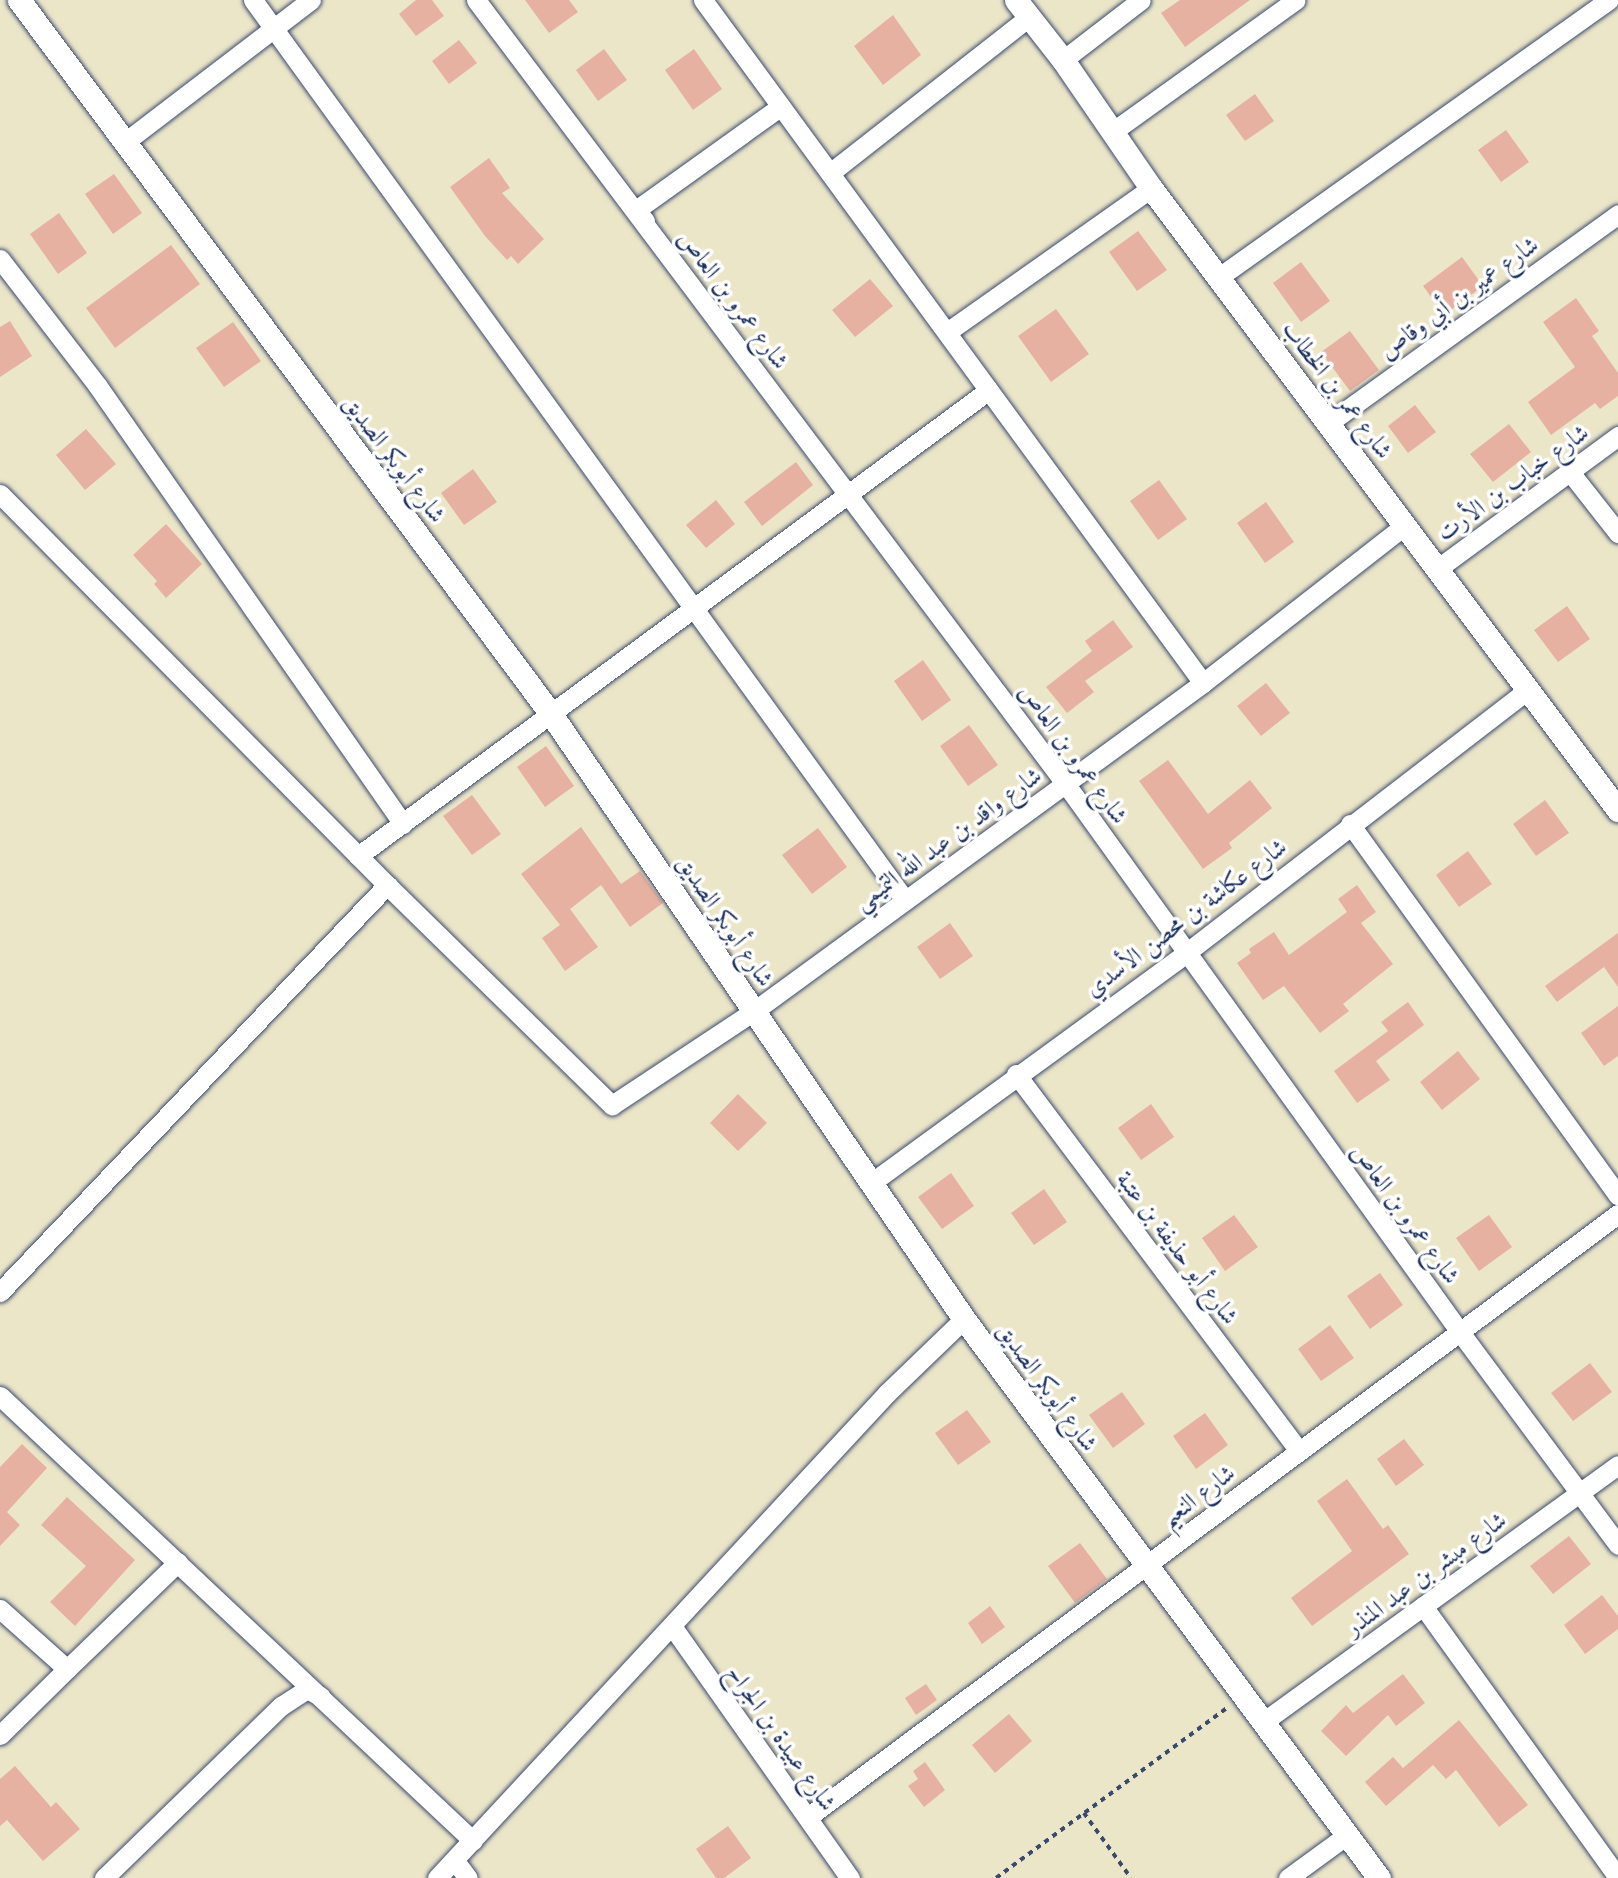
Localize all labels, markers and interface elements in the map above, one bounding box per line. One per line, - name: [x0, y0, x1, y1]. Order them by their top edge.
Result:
- street label: شارع عمرو بن العاص: [671, 225, 795, 375]
- street label: شارع عمير بن أبي وقاص: [1374, 231, 1544, 365]
- street label: شارع عمر بن الخطاب: [1276, 315, 1398, 465]
- street label: شارع أبوبكر الصديق: [337, 389, 451, 529]
- street label: شارع خباب بن الأرت: [1431, 418, 1595, 548]
- street label: شارع عمرو بن العاص: [1012, 678, 1134, 830]
- street label: شارع واقد بن عبد الله التميمي: [849, 761, 1047, 917]
- street label: شارع عكاشة بن محصن الأسدي: [1079, 833, 1293, 1003]
- street label: شارع أبوبكر الصديق: [670, 850, 780, 992]
- street label: شارع عمرو بن العاص: [1344, 1138, 1466, 1290]
- street label: شارع أبو حذيفة بن عتبة: [1110, 1166, 1244, 1330]
- street label: شارع أبوبكر الصديق: [991, 1317, 1103, 1457]
- street label: شارع النعيم: [1155, 1459, 1241, 1533]
- street label: شارع مبشر بن عبد المنذر: [1340, 1506, 1512, 1642]
- street label: شارع عبيدة بن الجراح: [720, 1659, 842, 1817]

